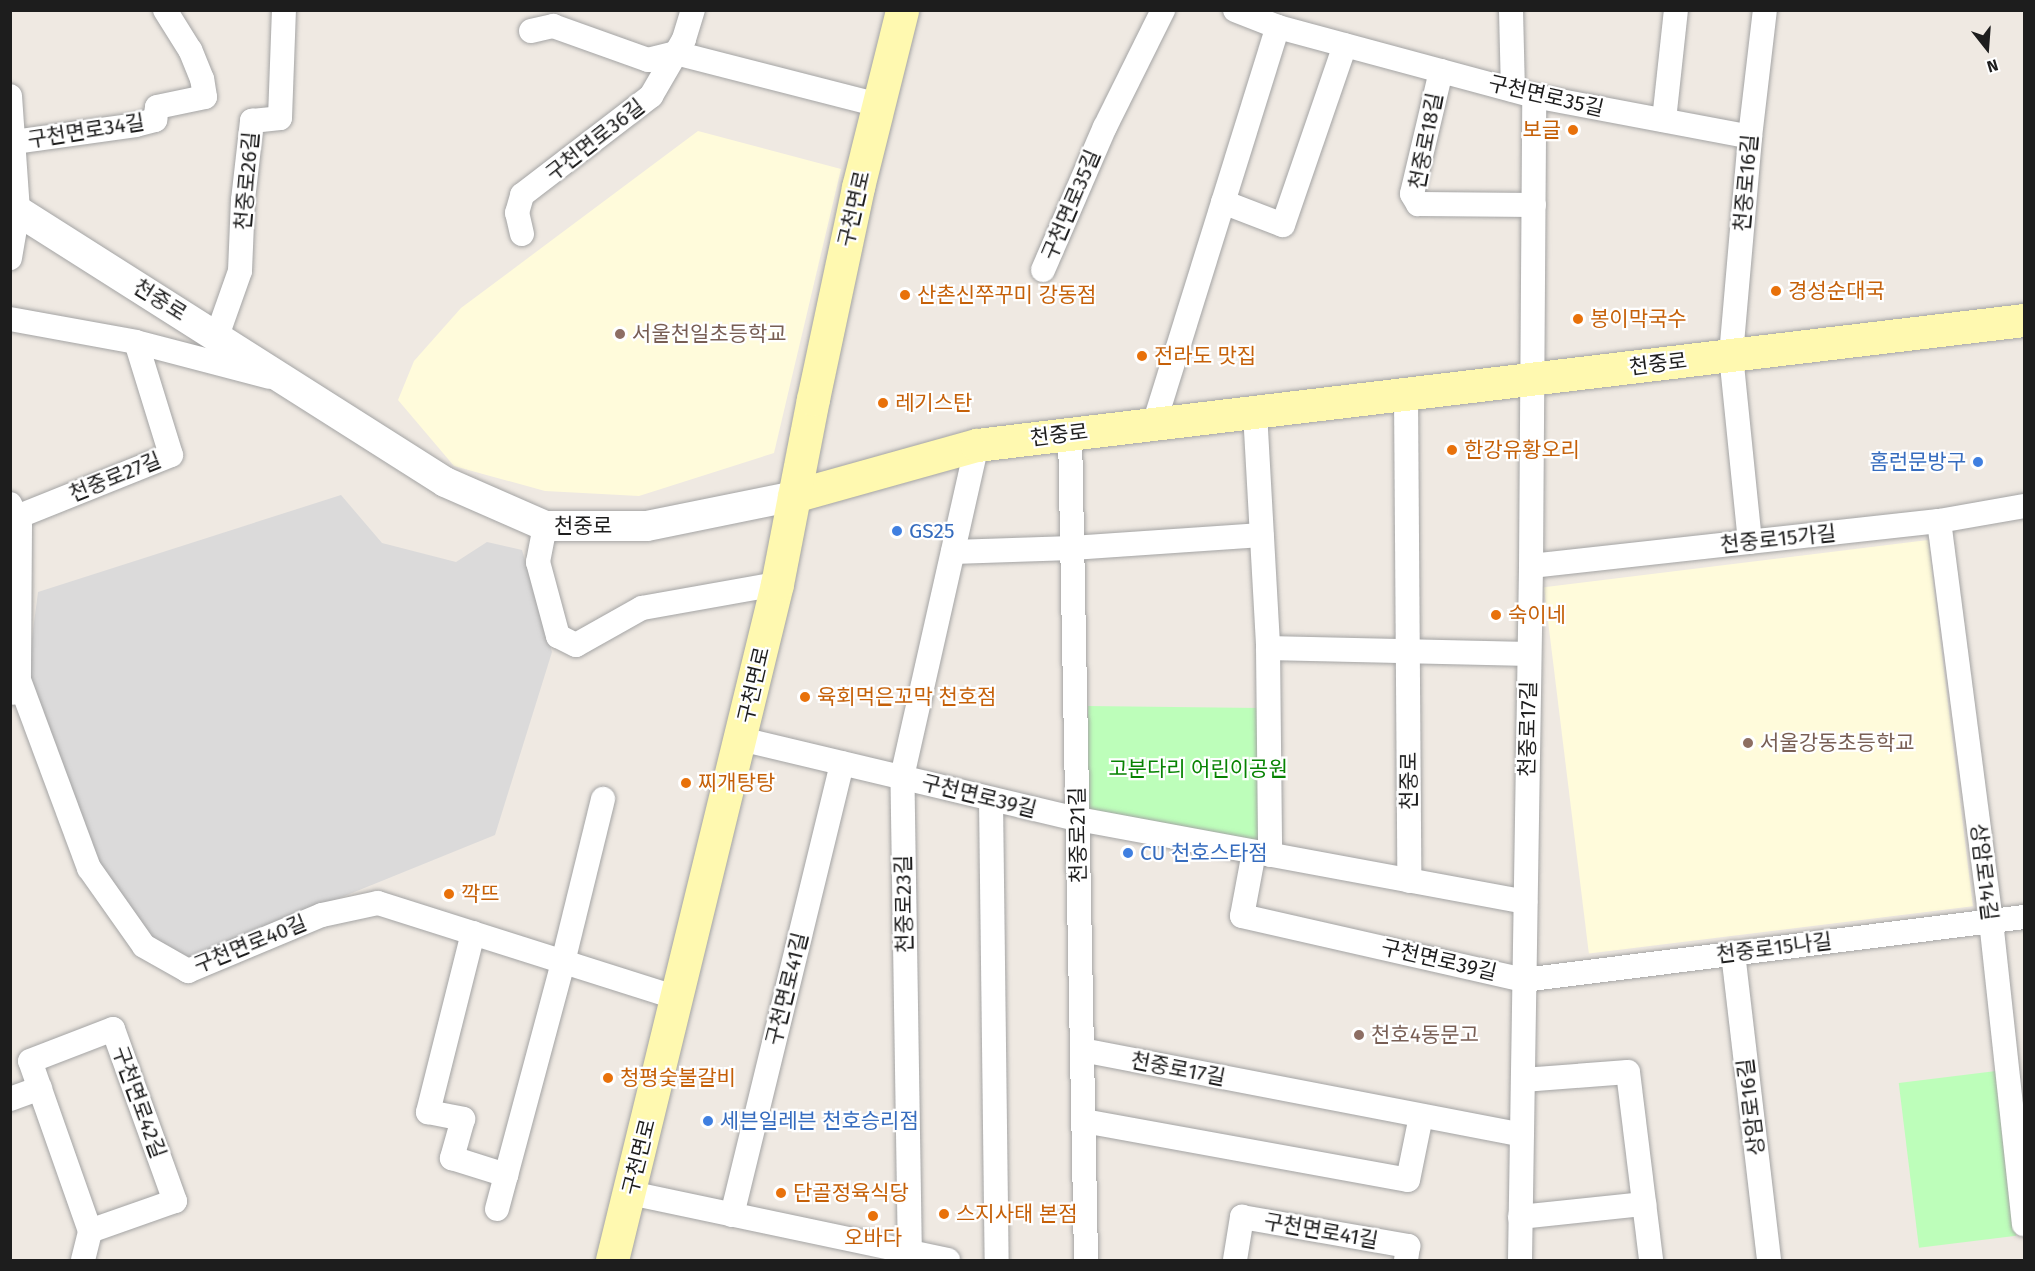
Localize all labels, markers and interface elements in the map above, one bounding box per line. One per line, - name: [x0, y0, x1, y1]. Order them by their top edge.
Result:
- north arrow: [1957, 18, 2017, 78]
- text: N: [1985, 55, 2000, 76]
- street label: 구천면로35길: [1486, 70, 1606, 122]
- street label: 천중로18길: [1404, 91, 1448, 191]
- street label: 구천면로36길: [541, 94, 649, 186]
- street label: 구천면로34길: [26, 109, 146, 153]
- place label: 보글: [1522, 117, 1561, 143]
- marker: 보글: [1566, 123, 1580, 137]
- street label: 천중로26길: [230, 131, 264, 231]
- street label: 천중로16길: [1729, 133, 1763, 233]
- street label: 구천면로35길: [1036, 146, 1106, 264]
- street label: 구천면로: [833, 169, 875, 249]
- street label: 천중로: [129, 274, 191, 326]
- place label: 경성순대국: [1788, 278, 1885, 304]
- place label: 산촌신쭈꾸미 강동점: [917, 282, 1096, 308]
- marker: 경성순대국: [1769, 284, 1783, 298]
- marker: 산촌신쭈꾸미 강동점: [898, 288, 912, 302]
- place label: 봉이막국수: [1590, 306, 1687, 332]
- marker: 봉이막국수: [1571, 312, 1585, 326]
- place label: 서울천일초등학교: [632, 321, 787, 347]
- marker: 서울천일초등학교: [613, 327, 627, 341]
- place label: 전라도 맛집: [1154, 343, 1256, 369]
- street label: 천중로: [1628, 348, 1688, 380]
- marker: 전라도 맛집: [1135, 349, 1149, 363]
- place label: 레기스탄: [895, 390, 972, 416]
- marker: 레기스탄: [876, 396, 890, 410]
- street label: 천중로: [1029, 419, 1089, 451]
- place label: 한강유황오리: [1464, 437, 1580, 463]
- marker: 한강유황오리: [1445, 443, 1459, 457]
- street label: 천중로27길: [65, 447, 165, 507]
- place label: 홈런문방구: [1869, 449, 1966, 475]
- marker: 홈런문방구: [1971, 455, 1985, 469]
- street label: 천중로: [554, 513, 612, 539]
- place label: GS25: [909, 518, 954, 544]
- street label: 천중로15가길: [1719, 520, 1837, 558]
- marker: GS25: [890, 524, 904, 538]
- place label: 숙이네: [1508, 602, 1566, 628]
- marker: 숙이네: [1489, 608, 1503, 622]
- street label: 구천면로: [733, 645, 775, 725]
- street label: 천중로17길: [1515, 681, 1541, 777]
- place label: 육회먹은꼬막 천호점: [817, 684, 996, 710]
- marker: 육회먹은꼬막 천호점: [798, 690, 812, 704]
- place label: 서울강동초등학교: [1760, 730, 1915, 756]
- marker: 서울강동초등학교: [1741, 736, 1755, 750]
- street label: 천중로: [1396, 752, 1422, 810]
- park label: 고분다리 어린이공원: [1108, 756, 1288, 782]
- place label: 찌개탕탕: [698, 770, 775, 796]
- street label: 구천면로39길: [919, 770, 1039, 822]
- marker: 찌개탕탕: [679, 776, 693, 790]
- street label: 천중로21길: [1065, 787, 1091, 883]
- street label: 상암로14길: [1966, 822, 2002, 922]
- place label: CU 천호스타점: [1140, 840, 1268, 866]
- marker: CU 천호스타점: [1121, 846, 1135, 860]
- street label: 천중로23길: [891, 855, 917, 953]
- place label: 깍뜨: [461, 881, 500, 907]
- marker: 깍뜨: [442, 887, 456, 901]
- street label: 구천면로40길: [190, 910, 310, 978]
- street label: 천중로15나길: [1715, 928, 1833, 968]
- street label: 구천면로41길: [761, 930, 813, 1048]
- street label: 구천면로39길: [1379, 934, 1499, 986]
- place label: 천호4동문고: [1371, 1022, 1479, 1048]
- marker: 천호4동문고: [1352, 1028, 1366, 1042]
- street label: 구천면로42길: [107, 1042, 171, 1162]
- street label: 천중로17길: [1129, 1048, 1227, 1090]
- street label: 상암로16길: [1733, 1057, 1769, 1157]
- place label: 청평숯불갈비: [620, 1065, 736, 1091]
- marker: 청평숯불갈비: [601, 1071, 615, 1085]
- place label: 세븐일레븐 천호승리점: [720, 1108, 919, 1134]
- marker: 세븐일레븐 천호승리점: [701, 1114, 715, 1128]
- street label: 구천면로: [617, 1116, 661, 1198]
- place label: 단골정육식당: [793, 1180, 909, 1206]
- marker: 단골정육식당: [774, 1186, 788, 1200]
- place label: 스지사태 본점: [956, 1201, 1077, 1227]
- marker: 스지사태 본점: [937, 1207, 951, 1221]
- marker: 오바다: [866, 1209, 880, 1223]
- street label: 구천면로41길: [1262, 1209, 1380, 1253]
- place label: 오바다: [844, 1225, 902, 1251]

